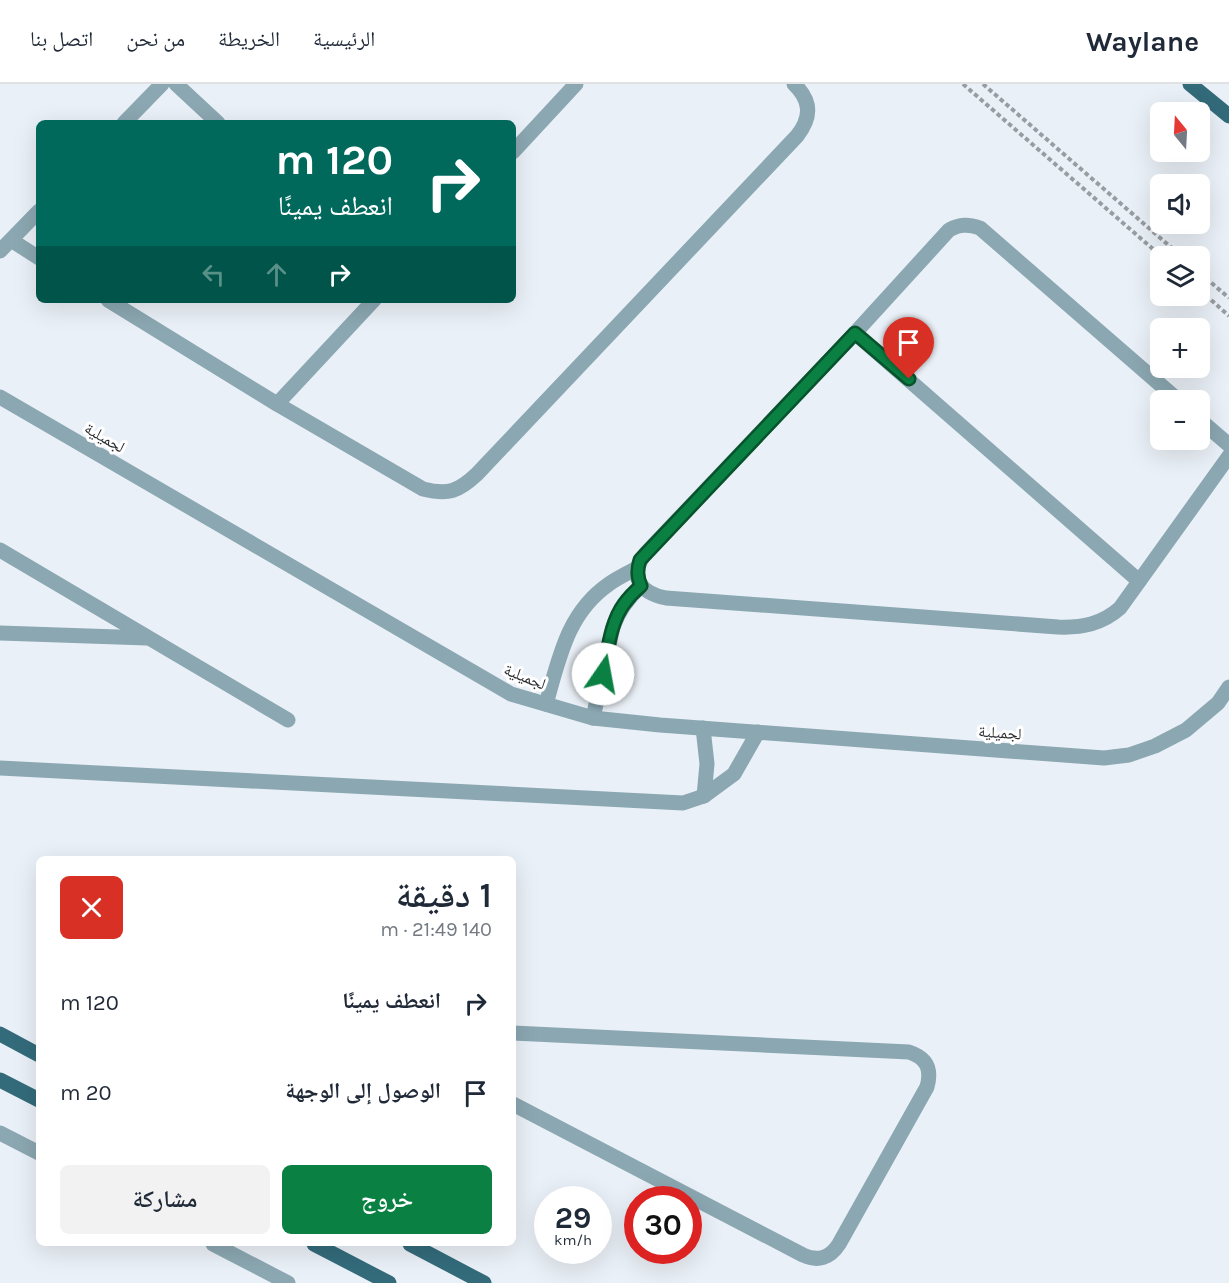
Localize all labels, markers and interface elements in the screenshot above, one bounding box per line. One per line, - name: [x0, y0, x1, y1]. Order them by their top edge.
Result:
- text: Waylane: [1086, 25, 1199, 58]
- text: اتصل بنا: [30, 27, 93, 51]
- text: من نحن: [126, 27, 185, 51]
- text: الخريطة: [218, 27, 280, 51]
- text: الرئيسية: [313, 27, 375, 51]
- north arrow: [1150, 102, 1210, 162]
- map controls: [1150, 102, 1210, 450]
- text: 120 m: [276, 135, 393, 185]
- icon: right: [414, 144, 492, 222]
- button: sound: [1150, 174, 1210, 234]
- text: انعطف يمينًا: [278, 190, 393, 222]
- button: layers: [1150, 246, 1210, 306]
- icon: left: [197, 258, 230, 291]
- icon: ahead: [260, 258, 293, 291]
- icon: right: [323, 258, 356, 291]
- pin: [883, 317, 934, 379]
- button: +: [1150, 318, 1210, 378]
- icon: arrive: [892, 326, 925, 359]
- button: −: [1150, 390, 1210, 450]
- street label: لجميلية: [81, 418, 128, 456]
- position arrow: [571, 642, 635, 706]
- street label: لجميلية: [501, 660, 548, 693]
- street label: لجميلية: [978, 722, 1022, 743]
- text: 1 دقيقة: [396, 874, 492, 916]
- button: close: [60, 876, 123, 939]
- text: 140 m · 21:49: [380, 918, 492, 941]
- icon: right: [459, 987, 492, 1020]
- text: انعطف يمينًا: [342, 988, 441, 1014]
- text: 120 m: [60, 990, 119, 1016]
- icon: arrive: [459, 1077, 492, 1110]
- text: الوصول إلى الوجهة: [285, 1078, 441, 1104]
- text: 20 m: [60, 1080, 112, 1106]
- button: مشاركة: [60, 1165, 270, 1234]
- button: خروج: [282, 1165, 492, 1234]
- speed limit sign: 30: [624, 1186, 702, 1264]
- text: 29: [555, 1200, 591, 1236]
- text: km/h: [554, 1231, 592, 1249]

